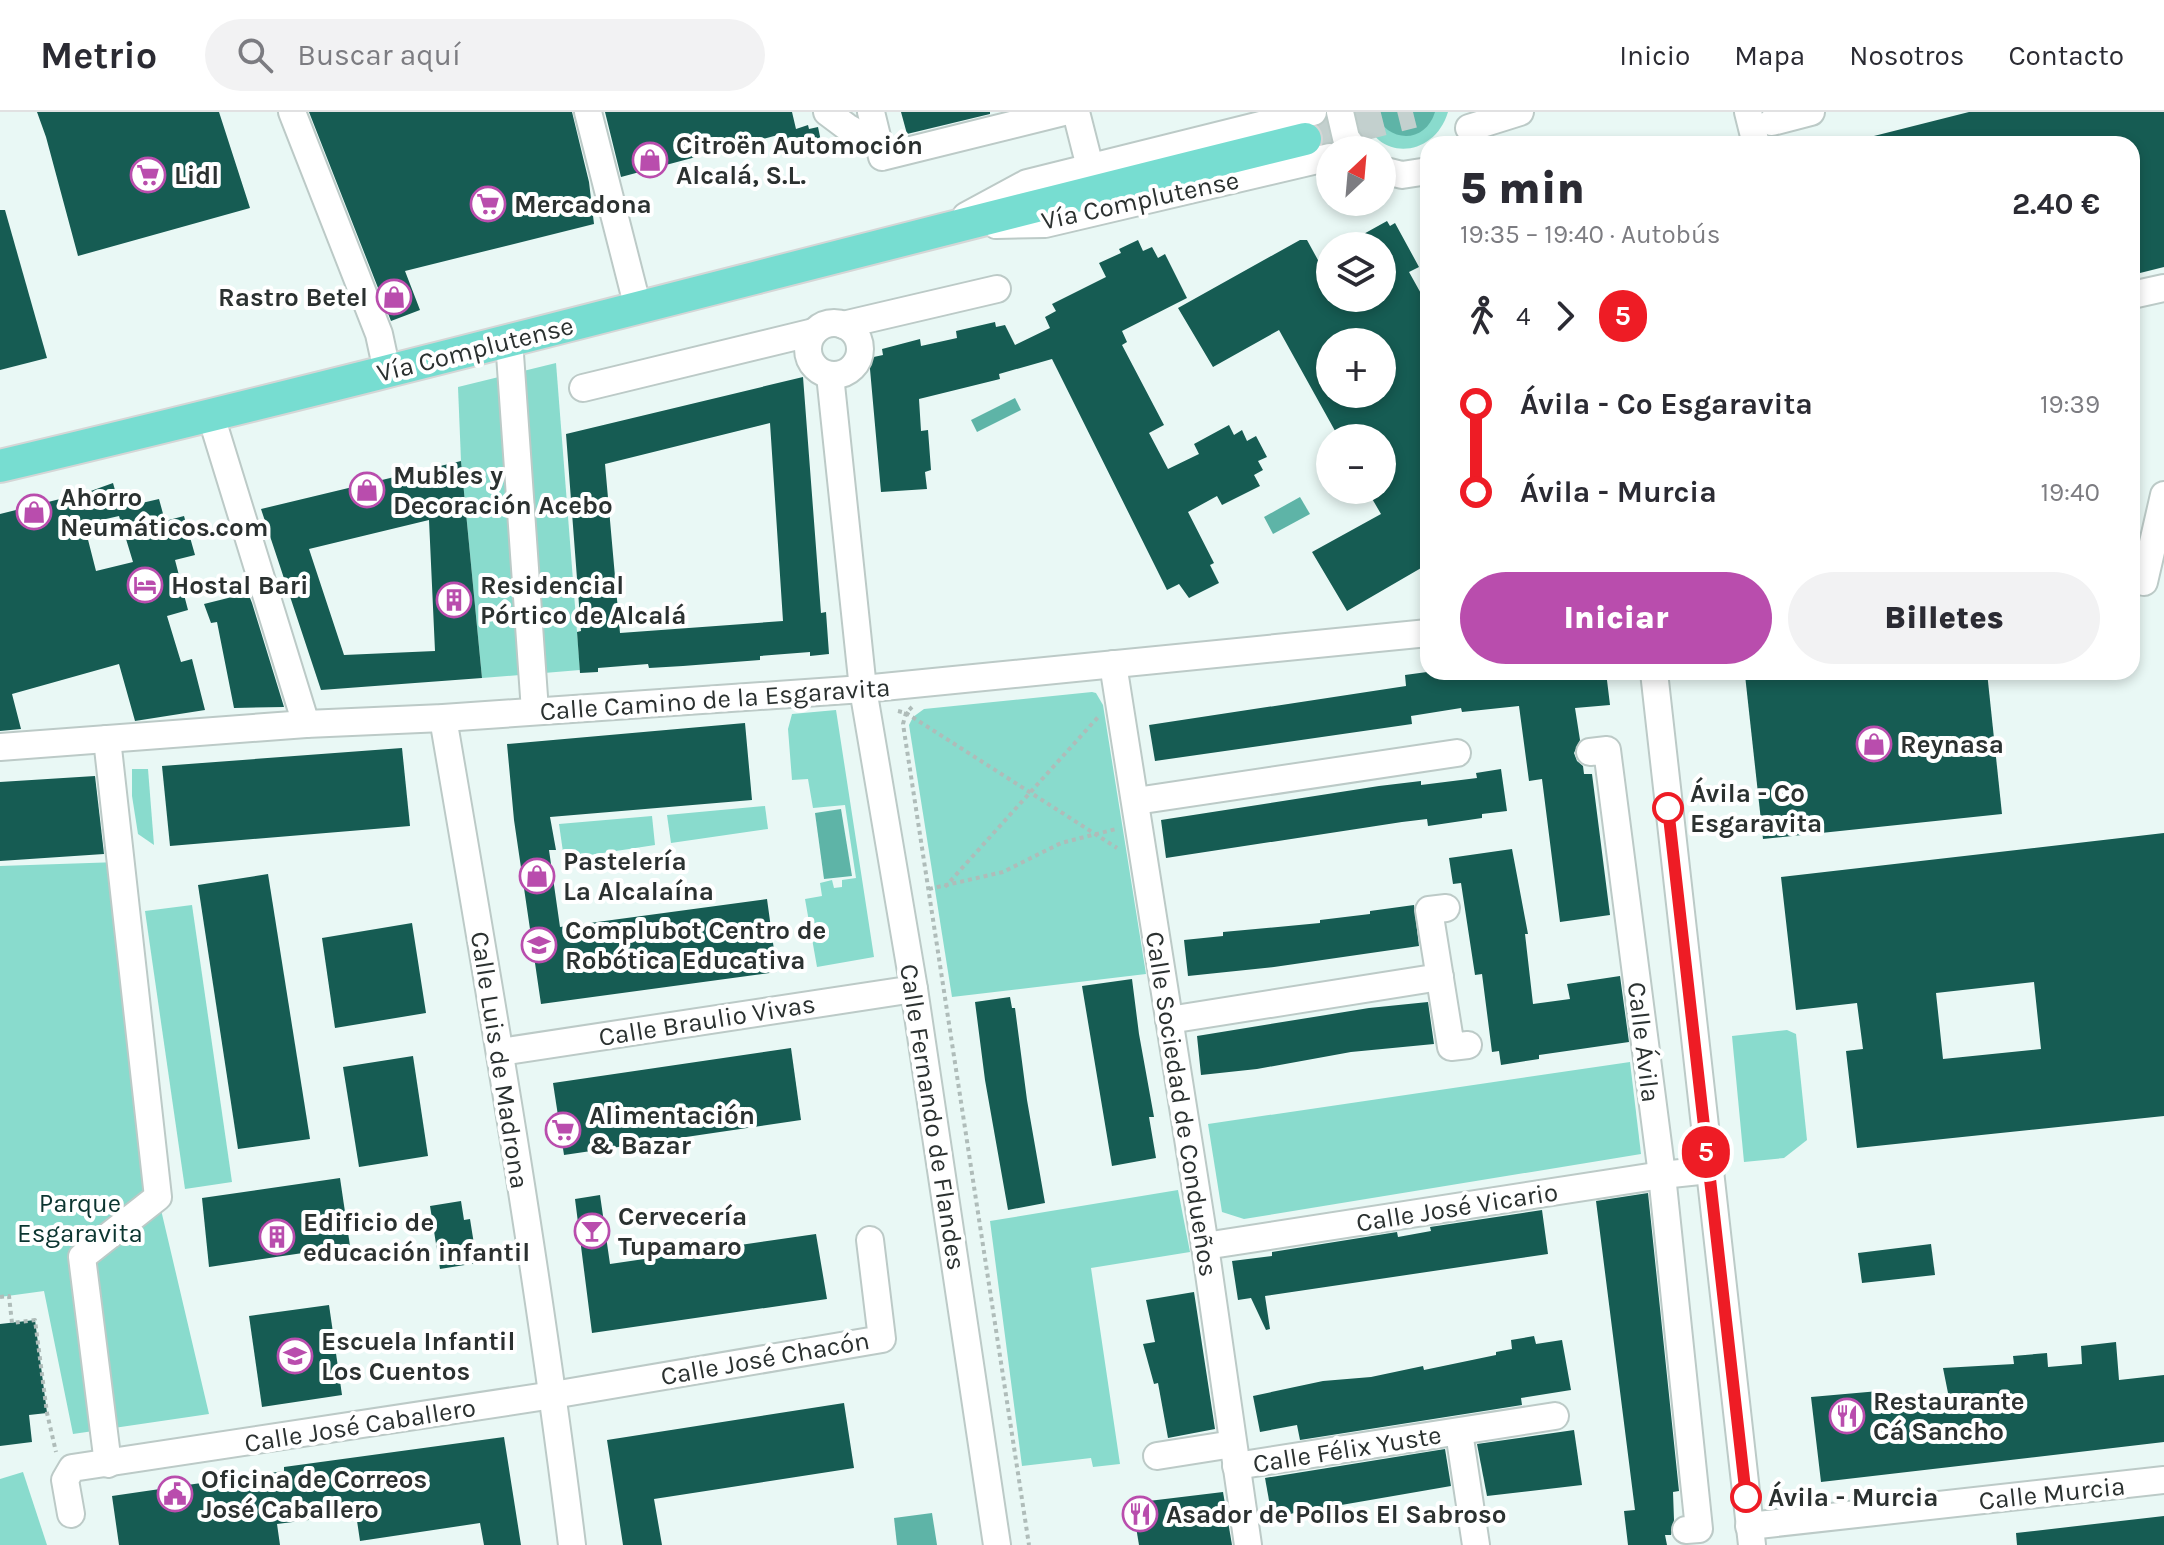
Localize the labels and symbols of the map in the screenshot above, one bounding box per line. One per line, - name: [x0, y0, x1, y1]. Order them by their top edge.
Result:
- place label: Citroën Automoción Alcalá, S.L.: [676, 130, 923, 191]
- north arrow: [1316, 136, 1396, 216]
- shop icon: Citroën Automoción Alcalá, S.L.: [631, 141, 669, 179]
- supermarket icon: Lidl: [129, 156, 167, 194]
- place label: Lidl: [174, 160, 219, 191]
- street label: Vía Complutense: [1038, 164, 1242, 237]
- supermarket icon: Mercadona: [469, 185, 507, 223]
- place label: Mercadona: [514, 189, 652, 220]
- shop icon: Rastro Betel: [375, 278, 413, 316]
- place label: Rastro Betel: [218, 282, 368, 313]
- street label: Vía Complutense: [374, 310, 577, 389]
- place label: Mubles y Decoración Acebo: [393, 460, 613, 521]
- shop icon: Mubles y Decoración Acebo: [348, 471, 386, 509]
- place label: Ahorro Neumáticos.com: [60, 482, 268, 543]
- shop icon: Ahorro Neumáticos.com: [15, 493, 53, 531]
- hotel icon: Hostal Bari: [126, 566, 164, 604]
- place label: Hostal Bari: [171, 570, 309, 601]
- place label: Residencial Pórtico de Alcalá: [480, 570, 686, 631]
- building icon: Residencial Pórtico de Alcalá: [435, 581, 473, 619]
- street label: Calle Camino de la Esgaravita: [539, 672, 891, 727]
- shop icon: Reynasa: [1855, 725, 1893, 763]
- place label: Reynasa: [1900, 729, 2004, 760]
- place label: Ávila - Cº Esgaravita: [1690, 777, 1822, 839]
- marker: Ávila - Cº Esgaravita: [1653, 793, 1683, 823]
- place label: Pastelería La Alcalaína: [563, 846, 714, 907]
- shop icon: Pastelería La Alcalaína: [518, 857, 556, 895]
- place label: Complubot Centro de Robótica Educativa: [565, 915, 826, 976]
- school or university icon: Complubot Centro de Robótica Educativa: [520, 926, 558, 964]
- street label: Calle Luis de Madrona: [464, 929, 535, 1191]
- street label: Calle Sociedad de Condueños: [1139, 929, 1224, 1279]
- street label: Calle Fernando de Flandes: [893, 962, 972, 1272]
- street label: Calle Ávila: [1621, 980, 1667, 1104]
- street label: Calle Braulio Vivas: [597, 988, 818, 1053]
- place label: Alimentación & Bazar: [589, 1100, 755, 1161]
- supermarket icon: Alimentación & Bazar: [544, 1111, 582, 1149]
- line badge: 5: [1680, 1126, 1732, 1178]
- street label: Calle José Vicario: [1354, 1176, 1560, 1239]
- park label: Parque Esgaravita: [17, 1188, 143, 1249]
- place label: Cervecería Tupamaro: [618, 1201, 747, 1262]
- place label: Edificio de educación infantil: [303, 1207, 530, 1268]
- bar icon: Cervecería Tupamaro: [573, 1212, 611, 1250]
- building icon: Edificio de educación infantil: [258, 1218, 296, 1256]
- street label: Calle José Chacón: [658, 1325, 872, 1392]
- place label: Escuela Infantil Los Cuentos: [321, 1326, 515, 1387]
- school or university icon: Escuela Infantil Los Cuentos: [276, 1337, 314, 1375]
- place label: Restaurante Cá Sancho: [1873, 1386, 2025, 1447]
- street label: Calle José Caballero: [242, 1392, 478, 1459]
- restaurant icon: Restaurante Cá Sancho: [1828, 1397, 1866, 1435]
- street label: Calle Félix Yuste: [1251, 1419, 1443, 1480]
- place label: Oficina de Correos José Caballero: [201, 1464, 427, 1525]
- street label: Calle Murcia: [1977, 1470, 2127, 1517]
- public building icon: Oficina de Correos José Caballero: [156, 1475, 194, 1513]
- place label: Ávila - Murcia: [1768, 1481, 1939, 1513]
- marker: Ávila - Murcia: [1731, 1482, 1761, 1512]
- restaurant icon: Asador de Pollos El Sabroso: [1121, 1495, 1159, 1533]
- place label: Asador de Pollos El Sabroso: [1166, 1499, 1506, 1530]

